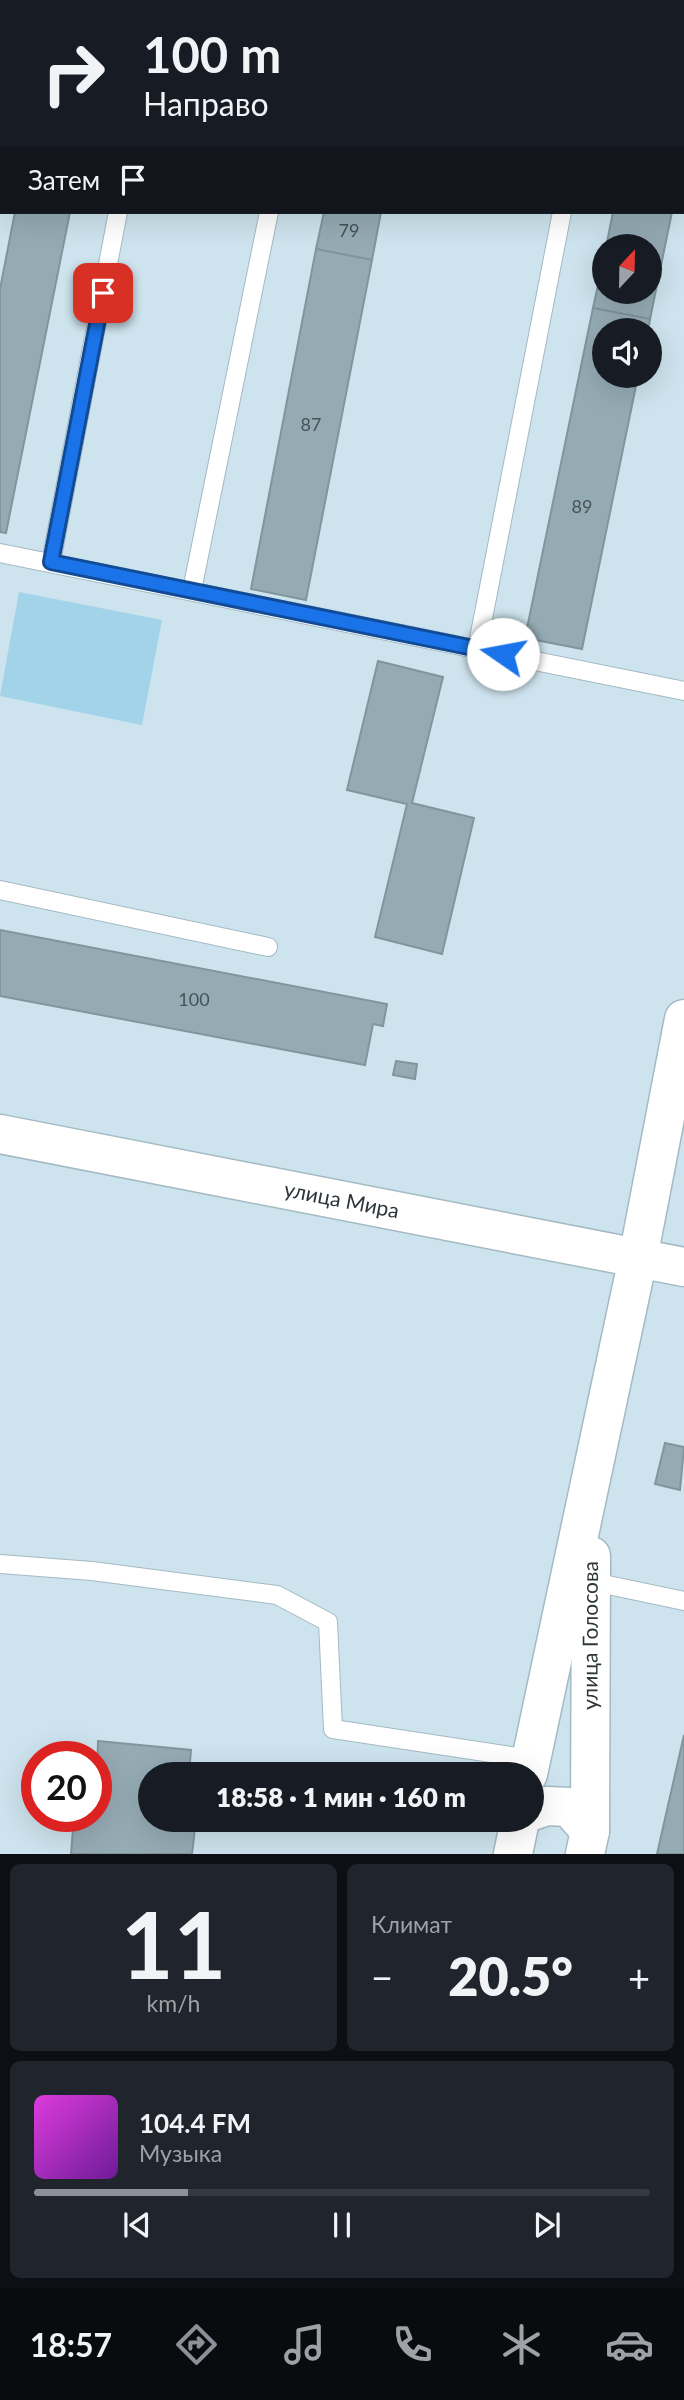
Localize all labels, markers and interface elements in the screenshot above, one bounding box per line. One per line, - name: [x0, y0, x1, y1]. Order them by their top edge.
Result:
- text: 100 m: [143, 25, 281, 83]
- icon: right: [28, 28, 119, 119]
- text: Направо: [143, 84, 269, 123]
- icon: arrive: [114, 161, 152, 199]
- text: Затем: [28, 164, 100, 196]
- house number: 79: [339, 219, 359, 241]
- north arrow: [592, 234, 662, 304]
- map controls: [592, 234, 662, 388]
- pin: [73, 263, 133, 323]
- icon: arrive: [84, 274, 122, 312]
- button: sound: [592, 318, 662, 388]
- house number: 87: [301, 413, 321, 435]
- house number: 89: [572, 495, 592, 517]
- position arrow: [466, 617, 540, 691]
- house number: 100: [178, 988, 210, 1010]
- street label: улица Мира: [282, 1176, 401, 1222]
- street label: улица Голосова: [576, 1561, 602, 1710]
- speed limit sign: 20: [21, 1741, 112, 1832]
- text: 18:58 · 1 мин · 160 m: [216, 1781, 466, 1813]
- text: 11: [121, 1889, 226, 1998]
- text: Климат: [371, 1910, 452, 1938]
- text: 20.5°: [448, 1945, 573, 2007]
- text: −: [371, 1954, 393, 2000]
- text: +: [628, 1954, 650, 2000]
- text: km/h: [147, 1989, 200, 2017]
- text: 104.4 FM: [139, 2107, 251, 2139]
- text: Музыка: [139, 2139, 222, 2167]
- icon: previous: [118, 2206, 156, 2244]
- icon: pause: [323, 2206, 361, 2244]
- icon: next: [528, 2206, 566, 2244]
- icon: directions: [172, 2320, 221, 2369]
- icon: music: [280, 2320, 329, 2369]
- icon: phone: [388, 2320, 437, 2369]
- icon: climate: [497, 2320, 546, 2369]
- icon: car: [605, 2320, 654, 2369]
- text: 18:57: [30, 2325, 112, 2364]

